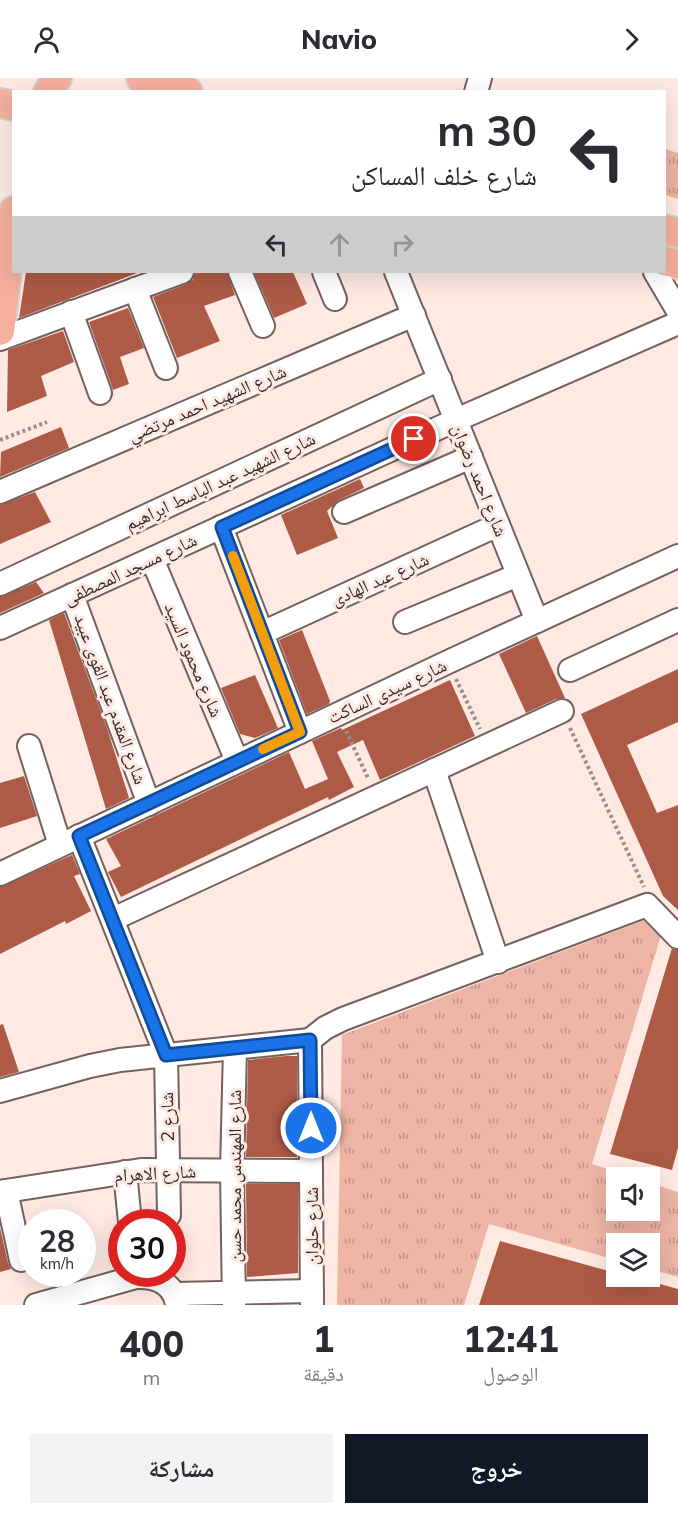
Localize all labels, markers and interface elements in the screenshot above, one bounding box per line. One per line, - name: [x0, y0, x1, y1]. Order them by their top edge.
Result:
- text: Navio: [301, 22, 377, 56]
- icon: person: [30, 23, 63, 56]
- icon: forward: [615, 23, 648, 56]
- text: 30 m: [437, 104, 537, 157]
- icon: left: [558, 114, 636, 192]
- text: شارع خلف المساكن: [351, 158, 537, 192]
- icon: left: [260, 228, 293, 261]
- icon: ahead: [323, 228, 356, 261]
- icon: right: [386, 228, 419, 261]
- street label: شارع الشهيد احمد مرتضي: [124, 359, 291, 450]
- pin: [388, 413, 439, 464]
- street label: شارع احمد رضوان: [447, 420, 513, 540]
- icon: arrive: [397, 422, 430, 455]
- street label: شارع الشهيد عبد الباسط ابراهيم: [121, 427, 319, 536]
- street label: شارع مسجد المصطفى: [60, 528, 200, 610]
- street label: شارع عبد الهادى: [328, 547, 432, 611]
- street label: شارع محمود السيد: [160, 599, 228, 721]
- street label: شارع المقدم عبد القوى عبيد: [69, 611, 153, 788]
- street label: شارع سيدى الساكت: [324, 653, 450, 729]
- street label: شارع المهندس محمد حسن: [223, 1090, 246, 1262]
- street label: شارع 2: [155, 1092, 179, 1142]
- position arrow: [279, 1096, 343, 1160]
- street label: شارع الاهرام: [113, 1159, 197, 1188]
- map controls: [606, 1167, 660, 1287]
- button: sound: [606, 1167, 660, 1221]
- street label: شارع حلوان: [300, 1187, 323, 1265]
- speed limit sign: 30: [108, 1209, 186, 1287]
- text: 28: [39, 1222, 75, 1260]
- button: layers: [606, 1233, 660, 1287]
- text: km/h: [40, 1254, 74, 1273]
- text: 1: [313, 1316, 334, 1361]
- text: 12:41: [463, 1316, 559, 1361]
- text: 400: [119, 1321, 184, 1366]
- text: دقيقة: [303, 1361, 344, 1386]
- text: الوصول: [483, 1361, 539, 1386]
- text: m: [143, 1365, 160, 1390]
- button: مشاركة: [30, 1434, 333, 1503]
- button: خروج: [345, 1434, 648, 1503]

